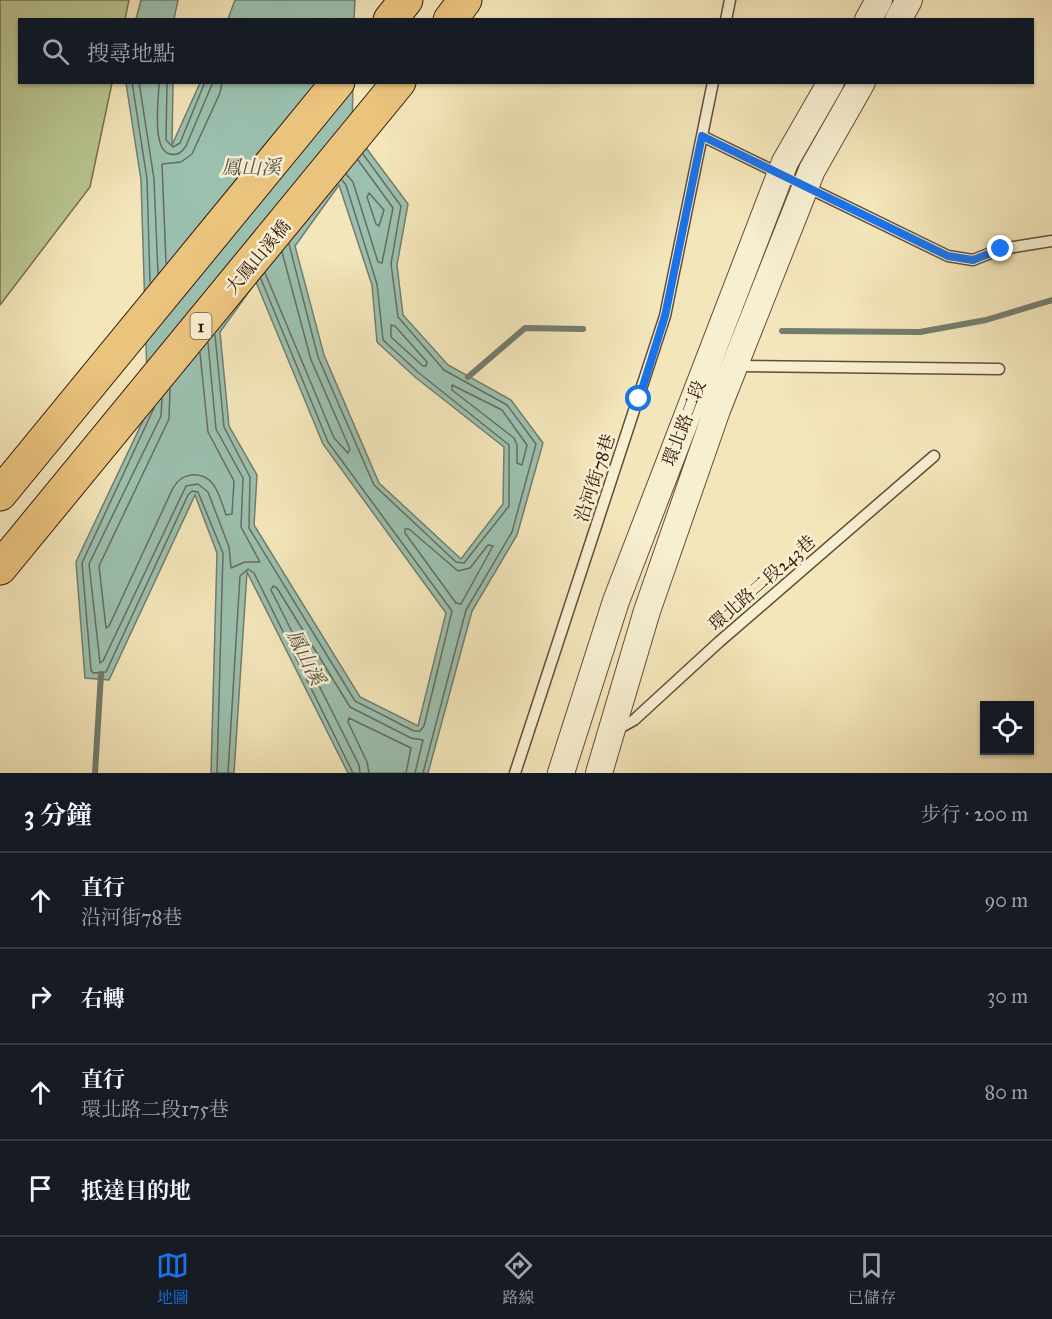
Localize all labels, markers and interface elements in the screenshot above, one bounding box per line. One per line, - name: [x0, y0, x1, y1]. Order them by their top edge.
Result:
- search box: [18, 18, 1034, 84]
- icon: search: [39, 35, 72, 68]
- text: 搜尋地點: [87, 40, 175, 67]
- water label: 鳳山溪: [221, 155, 283, 179]
- street label: 大鳳山溪橋: [221, 215, 295, 299]
- route end: [987, 235, 1013, 261]
- road number: 1: [190, 313, 212, 339]
- street label: 環北路二段: [658, 377, 710, 469]
- route start: [625, 385, 651, 411]
- street label: 沿河街78巷: [570, 431, 620, 525]
- street label: 環北路二段243巷: [704, 531, 820, 635]
- water label: 鳳山溪: [282, 625, 331, 691]
- map controls: [980, 701, 1034, 755]
- button: locate: [980, 701, 1034, 755]
- text: 3 分鐘: [24, 799, 92, 831]
- text: 步行 · 200 m: [921, 802, 1028, 826]
- text: 直行: [81, 874, 125, 901]
- icon: ahead: [24, 884, 57, 917]
- text: 90 m: [985, 888, 1028, 912]
- text: 沿河街78巷: [81, 905, 182, 929]
- icon: right: [24, 980, 57, 1013]
- text: 30 m: [987, 984, 1028, 1008]
- text: 右轉: [81, 985, 125, 1012]
- text: 直行: [81, 1066, 125, 1093]
- icon: ahead: [24, 1076, 57, 1109]
- text: 80 m: [985, 1080, 1028, 1104]
- text: 環北路二段175巷: [81, 1097, 229, 1121]
- icon: arrive: [24, 1172, 57, 1205]
- text: 抵達目的地: [81, 1177, 191, 1204]
- tab: 地圖: [156, 1249, 189, 1308]
- tab: 路線: [502, 1249, 535, 1308]
- tab: 已儲存: [848, 1249, 896, 1308]

